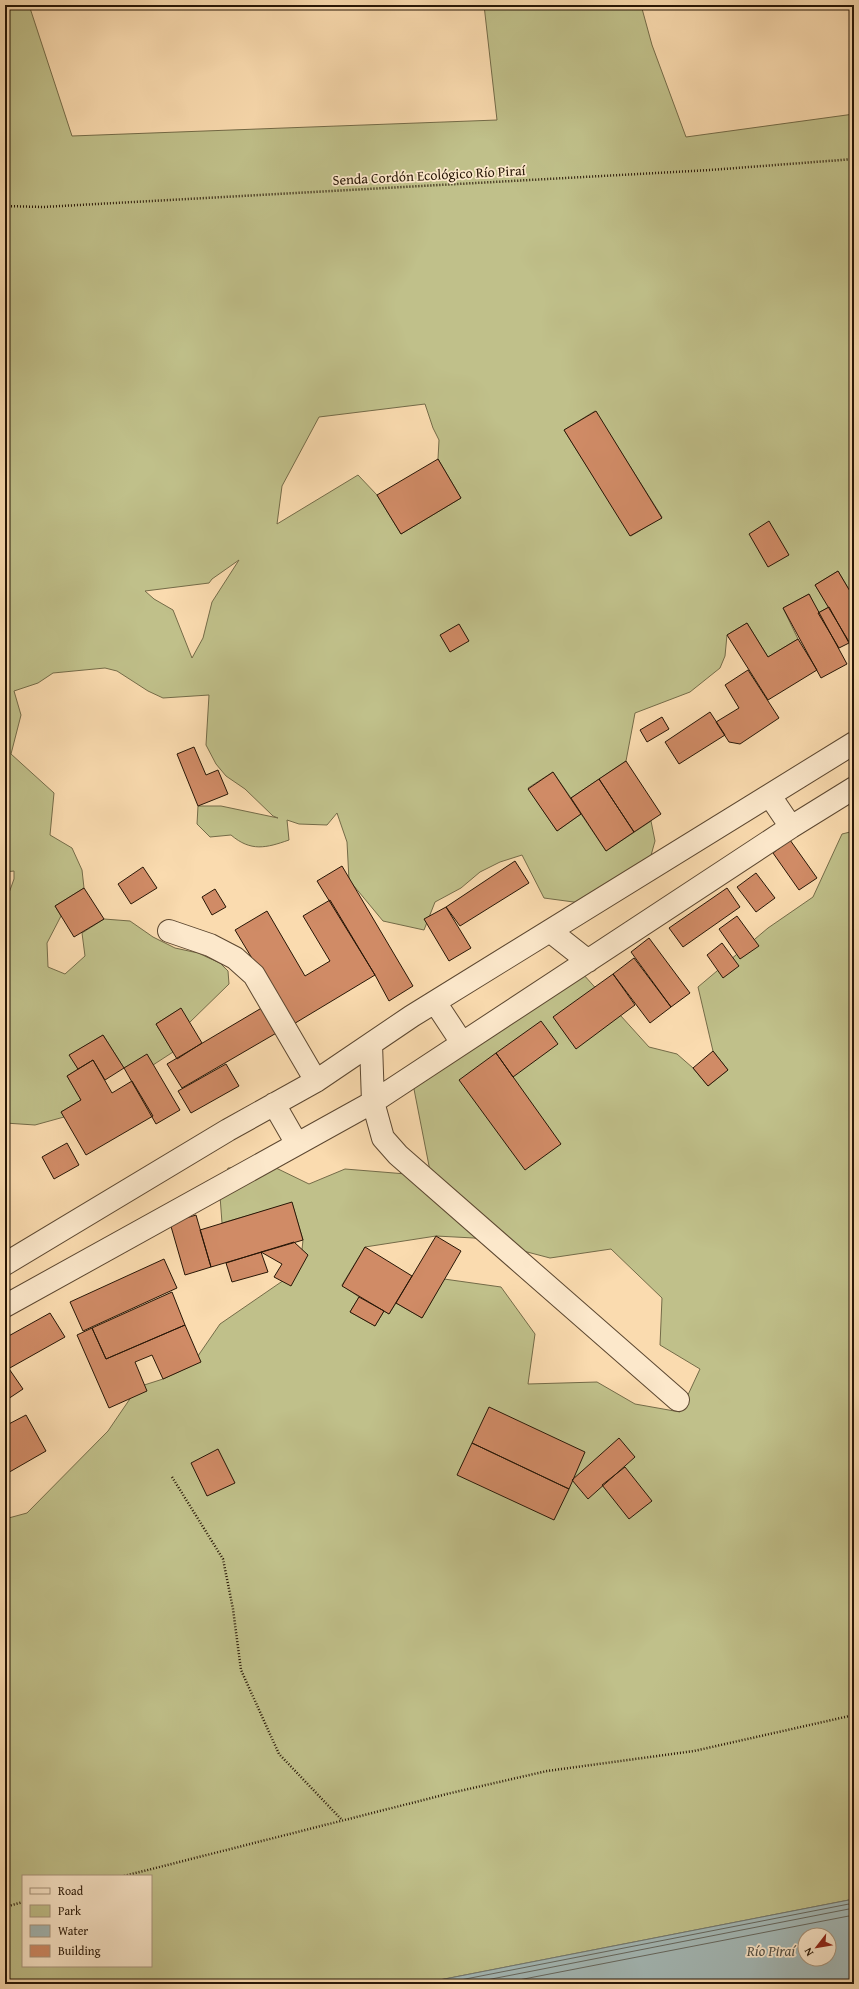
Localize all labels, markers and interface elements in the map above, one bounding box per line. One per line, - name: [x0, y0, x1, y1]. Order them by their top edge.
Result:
- street label: Senda Cordón Ecológico Río Piraí: [332, 160, 527, 190]
- legend: [22, 1875, 152, 1967]
- text: Road: [58, 1882, 84, 1899]
- text: Park: [58, 1902, 82, 1919]
- text: Water: [58, 1922, 88, 1939]
- north arrow: [797, 1927, 837, 1967]
- water label: Río Piraí: [746, 1940, 797, 1961]
- text: Building: [58, 1942, 101, 1959]
- text: N: [799, 1944, 817, 1959]

